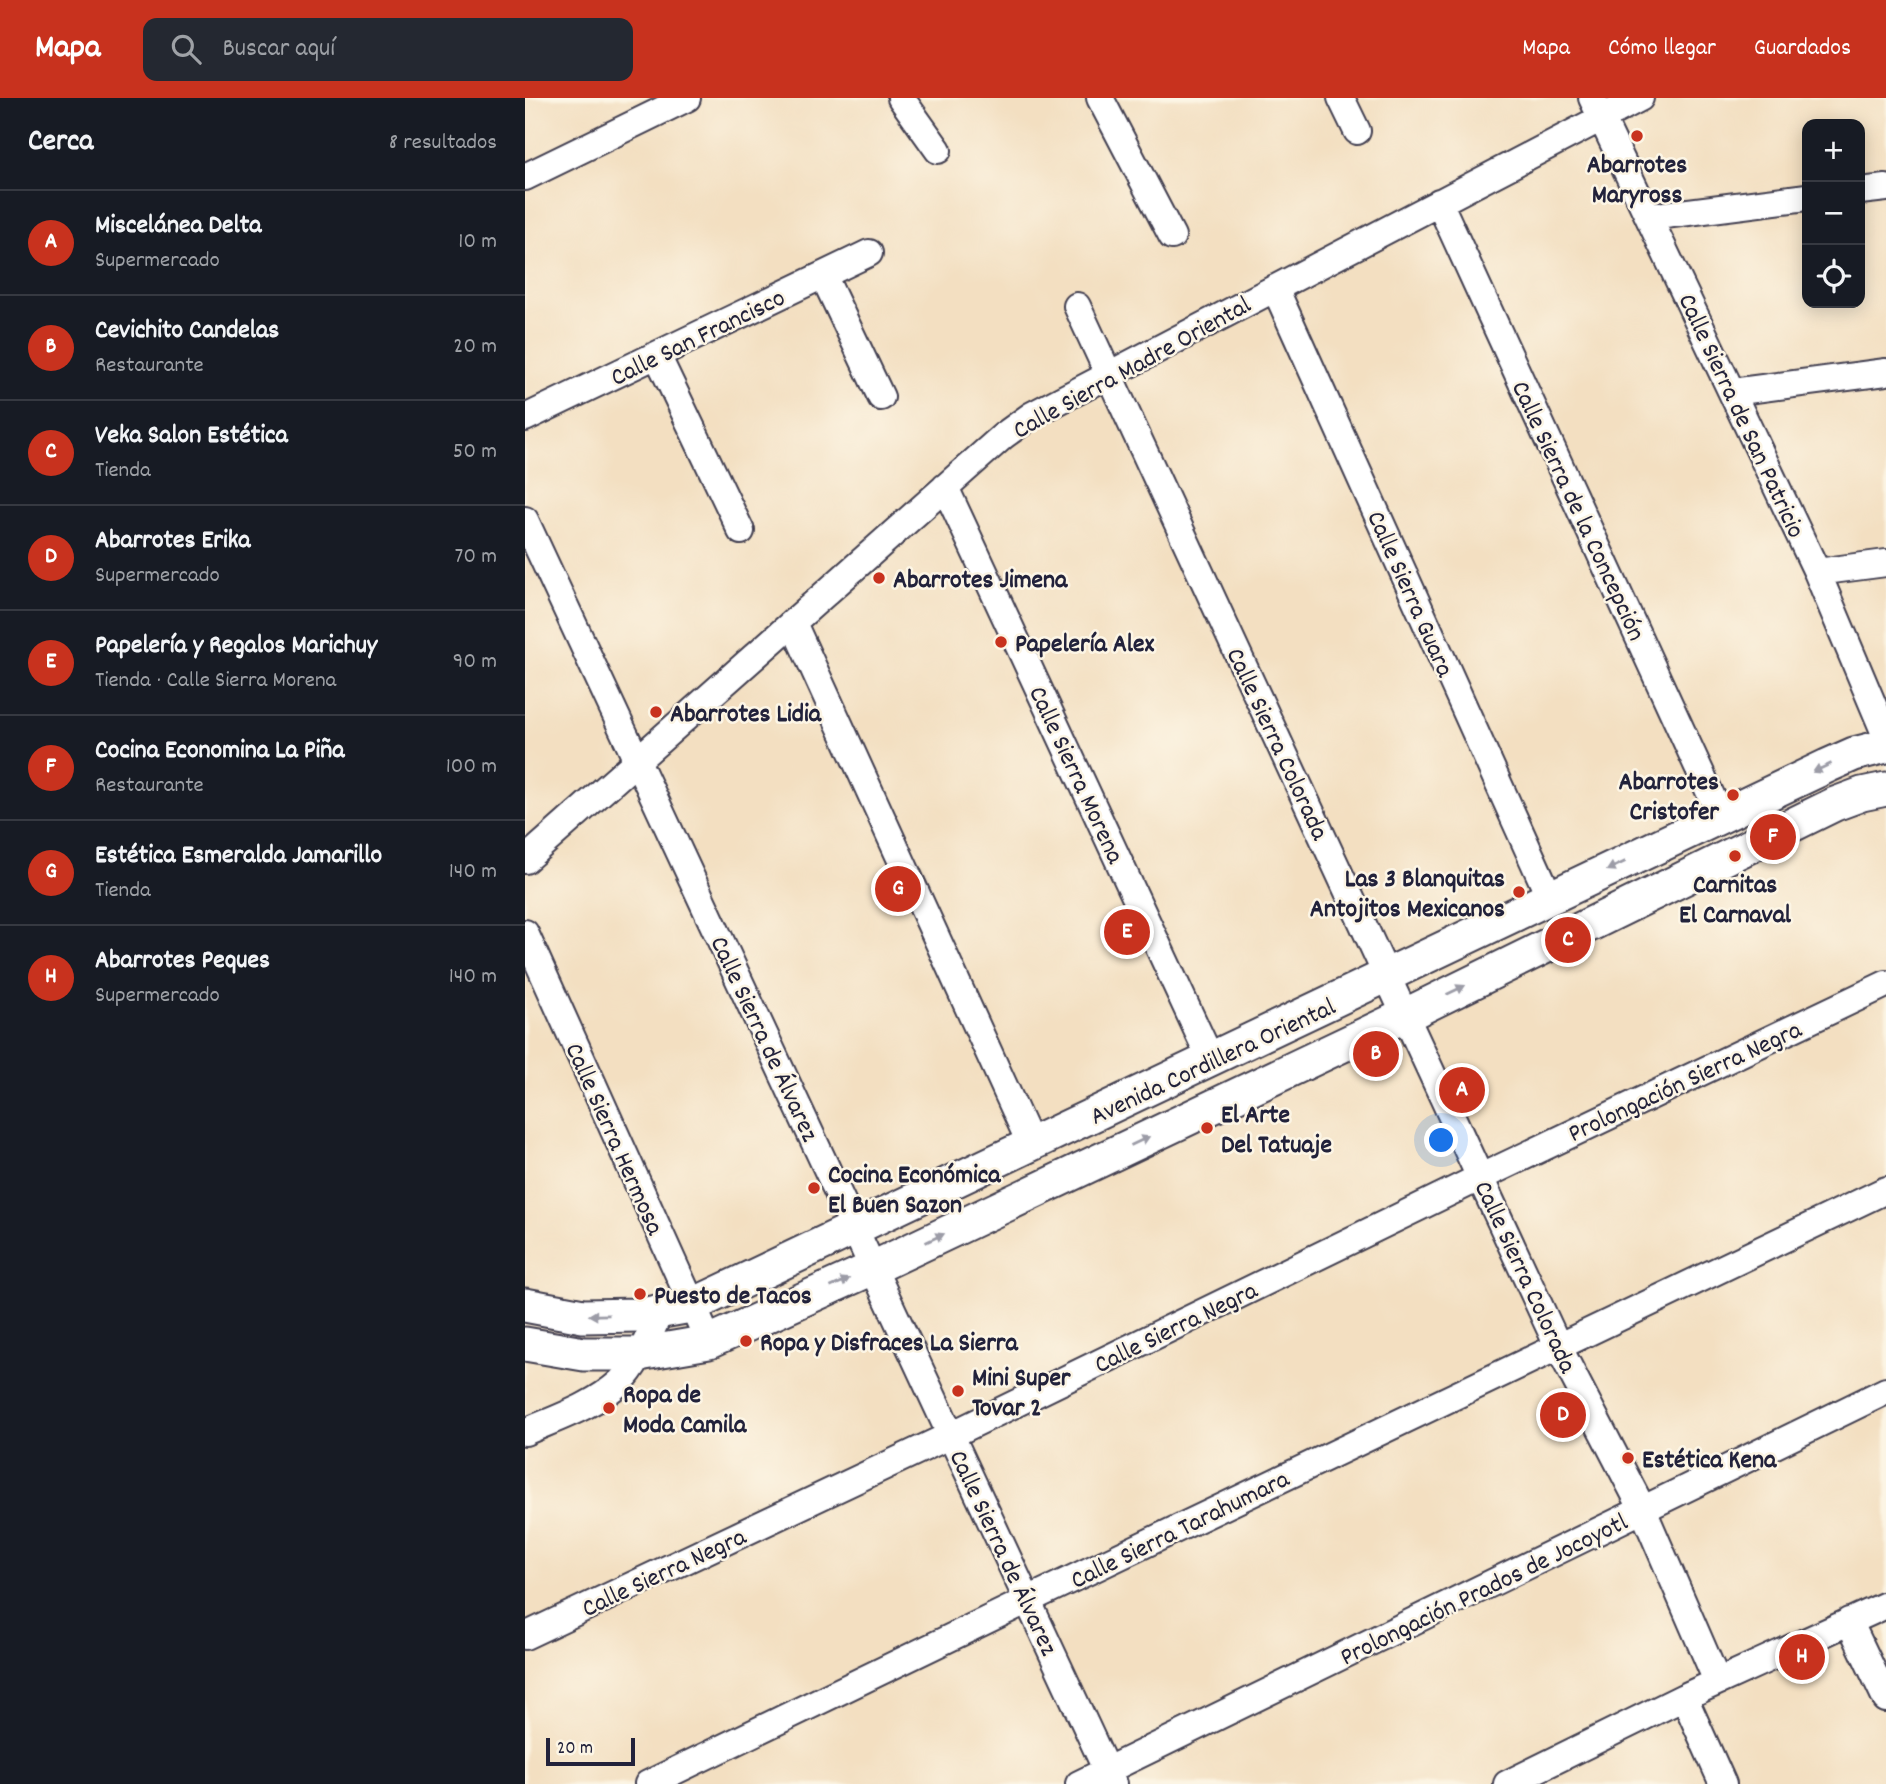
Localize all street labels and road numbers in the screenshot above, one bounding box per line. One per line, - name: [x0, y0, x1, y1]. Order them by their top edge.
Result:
- street label: Calle San Francisco: [605, 281, 792, 397]
- street label: Calle Sierra Madre Oriental: [1007, 288, 1259, 450]
- street label: Calle Sierra de San Patricio: [1667, 288, 1813, 545]
- street label: Calle Sierra de la Concepción: [1500, 375, 1653, 648]
- street label: Calle Sierra Guara: [1356, 505, 1462, 684]
- street label: Calle Sierra Colorada: [1215, 642, 1337, 847]
- street label: Calle Sierra Morena: [1017, 681, 1133, 871]
- street label: Calle Sierra de Álvarez: [699, 931, 827, 1149]
- street label: Avenida Cordillera Oriental: [1085, 990, 1342, 1136]
- street label: Prolongación Sierra Negra: [1563, 1012, 1809, 1154]
- street label: Calle Sierra Hermosa: [554, 1037, 672, 1242]
- street label: Calle Sierra Colorada: [1463, 1175, 1585, 1380]
- street label: Calle Sierra Negra: [1089, 1273, 1265, 1385]
- street label: Calle Sierra de Álvarez: [938, 1445, 1066, 1663]
- street label: Calle Sierra Tarahumara: [1065, 1462, 1297, 1600]
- street label: Prolongación Prados de Jocoyotl: [1334, 1505, 1635, 1677]
- street label: Calle Sierra Negra: [576, 1520, 753, 1628]

